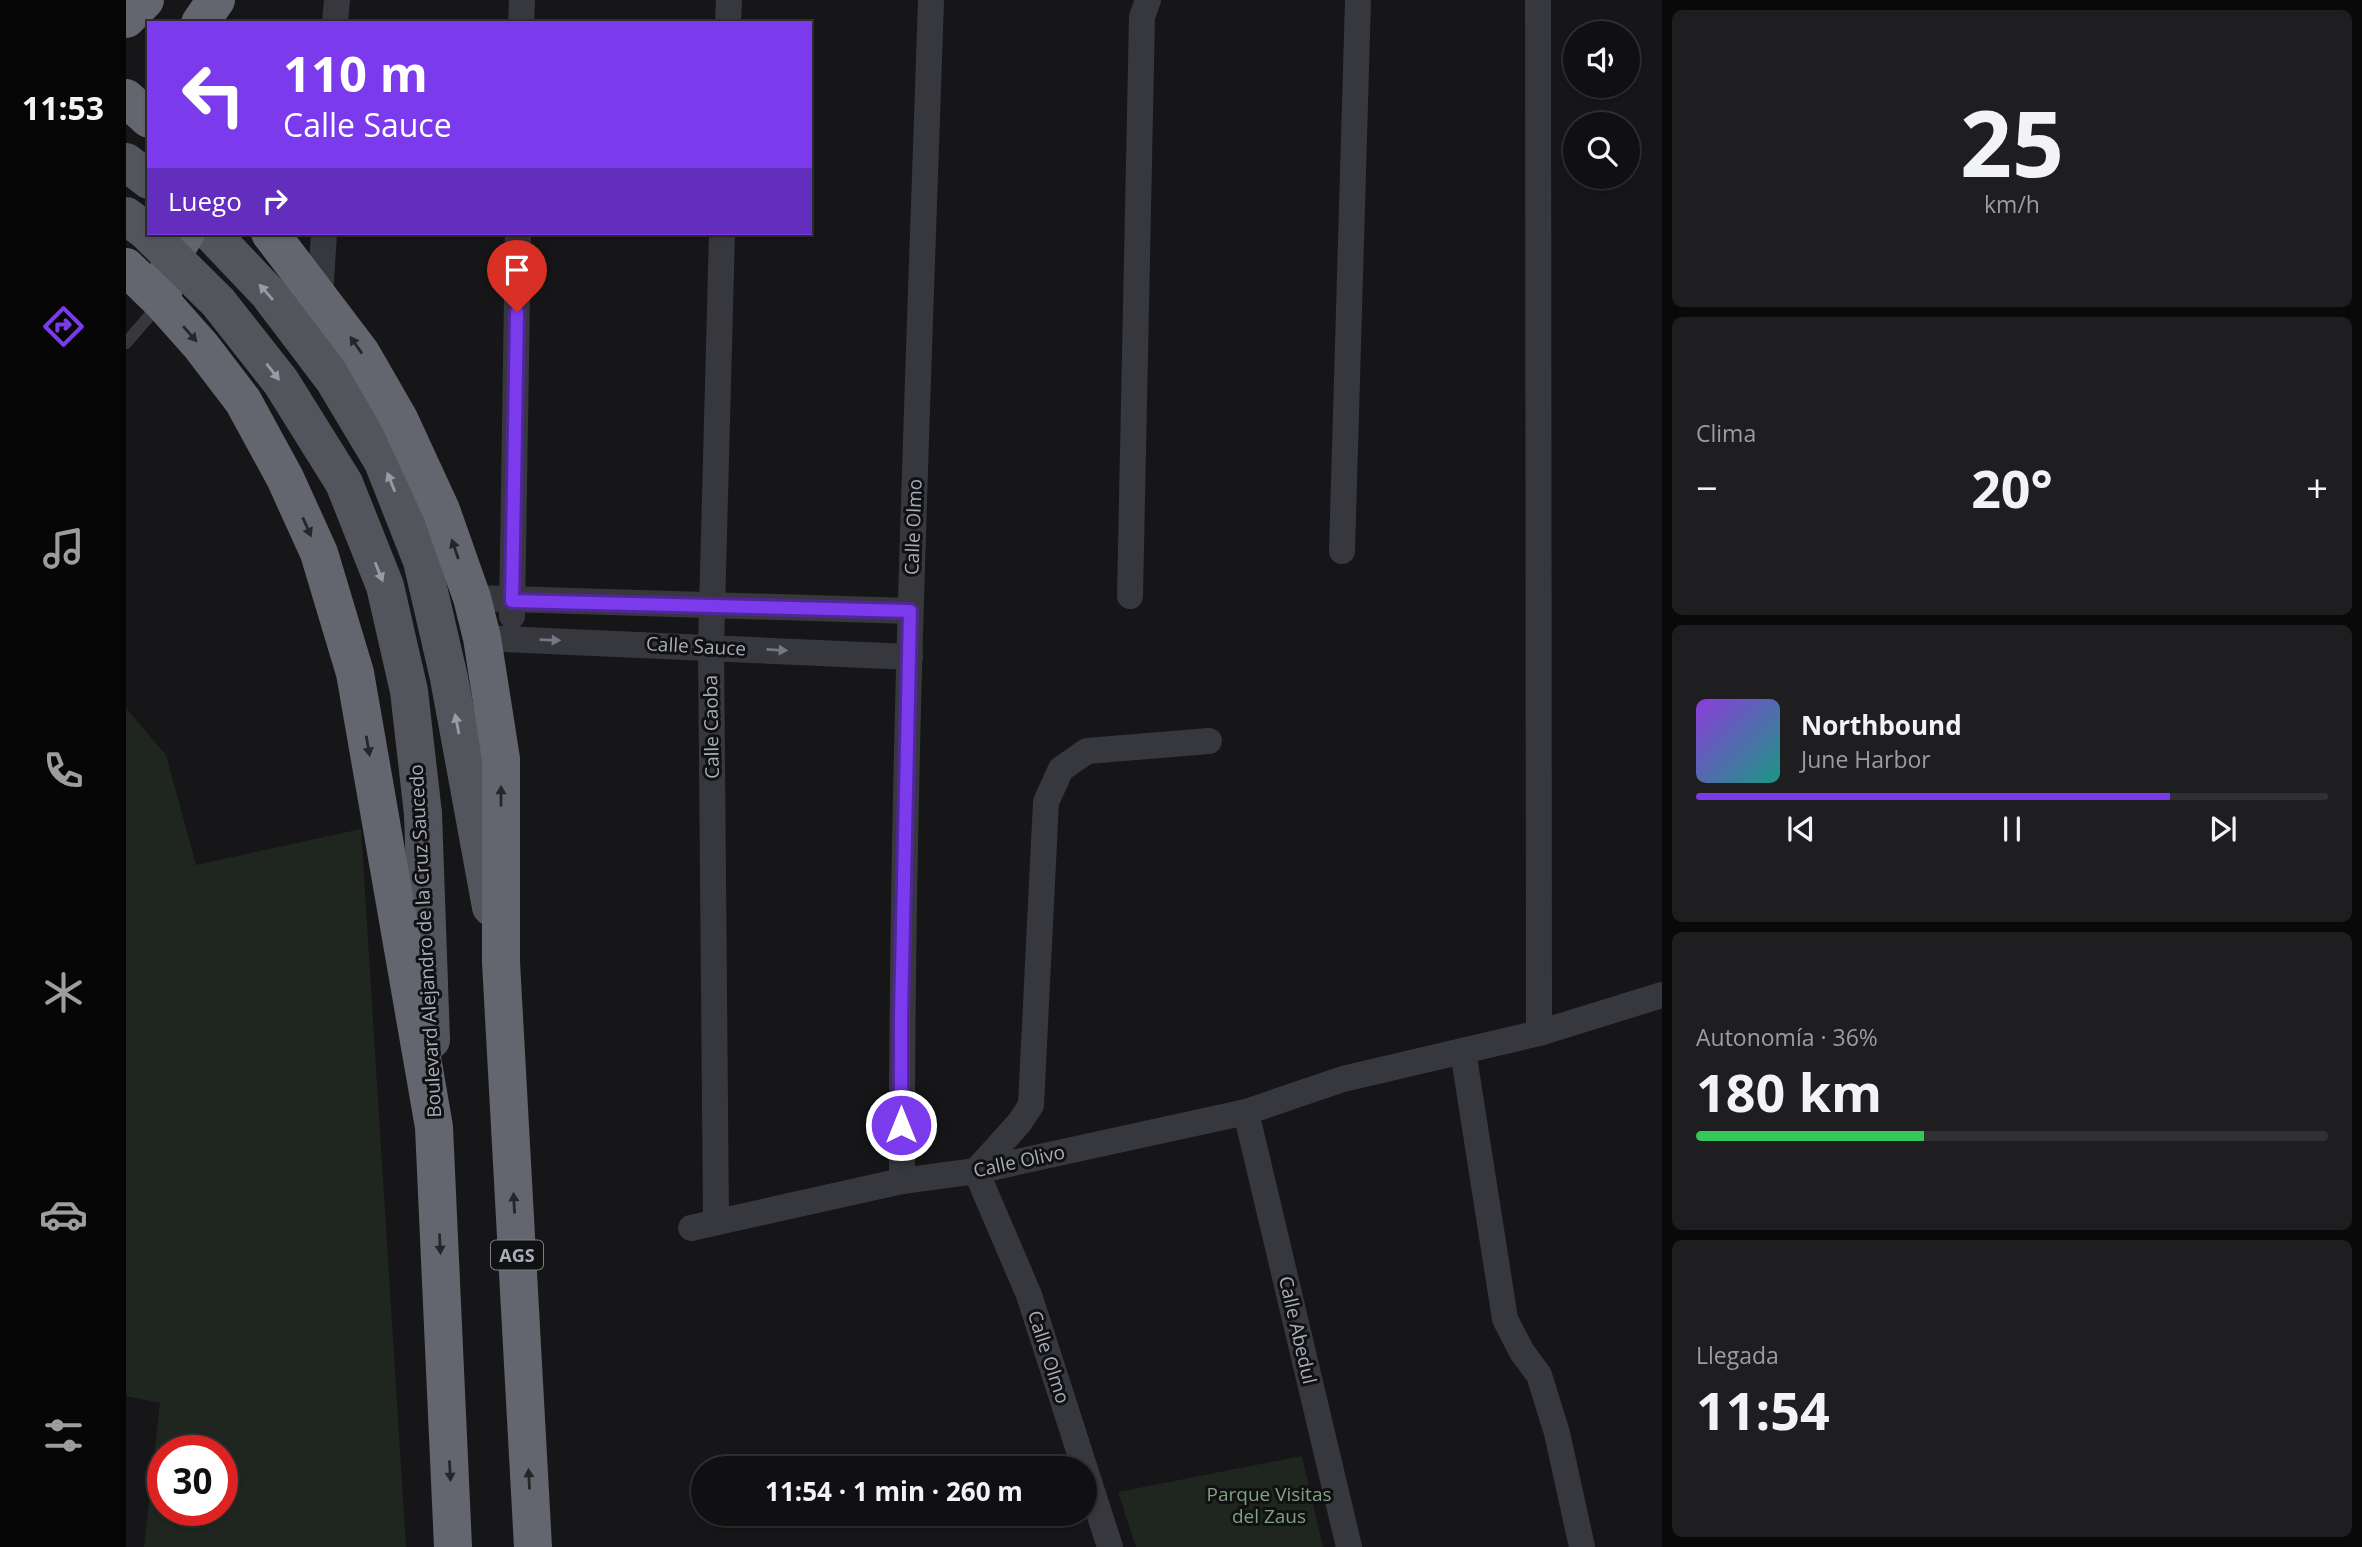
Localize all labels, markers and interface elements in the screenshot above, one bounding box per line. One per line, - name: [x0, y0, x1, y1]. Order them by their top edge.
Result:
- map controls: [1563, 21, 1640, 189]
- button: sound: [1563, 21, 1640, 98]
- text: 110 m: [283, 40, 428, 106]
- icon: left: [168, 49, 259, 140]
- text: 25: [1960, 80, 2064, 204]
- text: 11:53: [22, 86, 104, 129]
- text: Calle Sauce: [283, 103, 452, 146]
- button: search: [1563, 112, 1640, 189]
- icon: right: [256, 182, 294, 220]
- text: Luego: [168, 183, 242, 219]
- text: km/h: [1984, 188, 2040, 220]
- pin: [487, 240, 547, 312]
- icon: arrive: [498, 251, 536, 289]
- one-way arrow: [258, 283, 274, 301]
- icon: directions: [39, 302, 88, 351]
- one-way arrow: [182, 325, 197, 342]
- one-way arrow: [349, 336, 363, 354]
- one-way arrow: [266, 362, 281, 380]
- text: Clima: [1696, 417, 1756, 449]
- text: 20°: [1971, 452, 2053, 523]
- text: −: [1696, 461, 1718, 513]
- text: +: [2306, 461, 2328, 513]
- one-way arrow: [385, 471, 396, 492]
- street label: Calle Olmo: [898, 478, 928, 576]
- one-way arrow: [302, 517, 313, 538]
- icon: music: [39, 524, 88, 573]
- one-way arrow: [449, 539, 460, 560]
- one-way arrow: [374, 561, 385, 582]
- street label: Calle Sauce: [645, 630, 747, 662]
- one-way arrow: [539, 635, 561, 646]
- one-way arrow: [767, 645, 789, 656]
- street label: Calle Caoba: [697, 675, 725, 779]
- text: Northbound: [1801, 707, 1962, 743]
- one-way arrow: [451, 713, 462, 735]
- one-way arrow: [363, 735, 374, 757]
- text: June Harbor: [1801, 743, 1931, 775]
- icon: phone: [39, 746, 88, 795]
- street label: Boulevard Alejandro de la Cruz Saucedo: [403, 764, 447, 1118]
- one-way arrow: [495, 785, 507, 807]
- icon: previous: [1782, 810, 1820, 848]
- icon: pause: [1993, 810, 2031, 848]
- icon: next: [2204, 810, 2242, 848]
- icon: climate: [39, 968, 88, 1017]
- text: Autonomía · 36%: [1696, 1021, 1878, 1053]
- text: 180 km: [1696, 1056, 1882, 1127]
- position arrow: [864, 1088, 938, 1162]
- street label: Calle Olivo: [971, 1139, 1067, 1183]
- icon: car: [39, 1190, 88, 1239]
- one-way arrow: [508, 1192, 519, 1214]
- one-way arrow: [434, 1233, 445, 1255]
- road number: AGS: [491, 1240, 543, 1270]
- street label: Calle Abedul: [1273, 1273, 1323, 1387]
- street label: Calle Olmo: [1022, 1307, 1076, 1407]
- text: Llegada: [1696, 1339, 1779, 1371]
- text: 11:54: [1696, 1374, 1830, 1445]
- icon: filters: [39, 1411, 88, 1460]
- speed limit sign: 30: [147, 1435, 238, 1526]
- one-way arrow: [444, 1461, 455, 1483]
- one-way arrow: [523, 1468, 534, 1490]
- text: 11:54 · 1 min · 260 m: [765, 1473, 1023, 1509]
- park label: Parque Visitas del Zaus: [1207, 1481, 1332, 1529]

